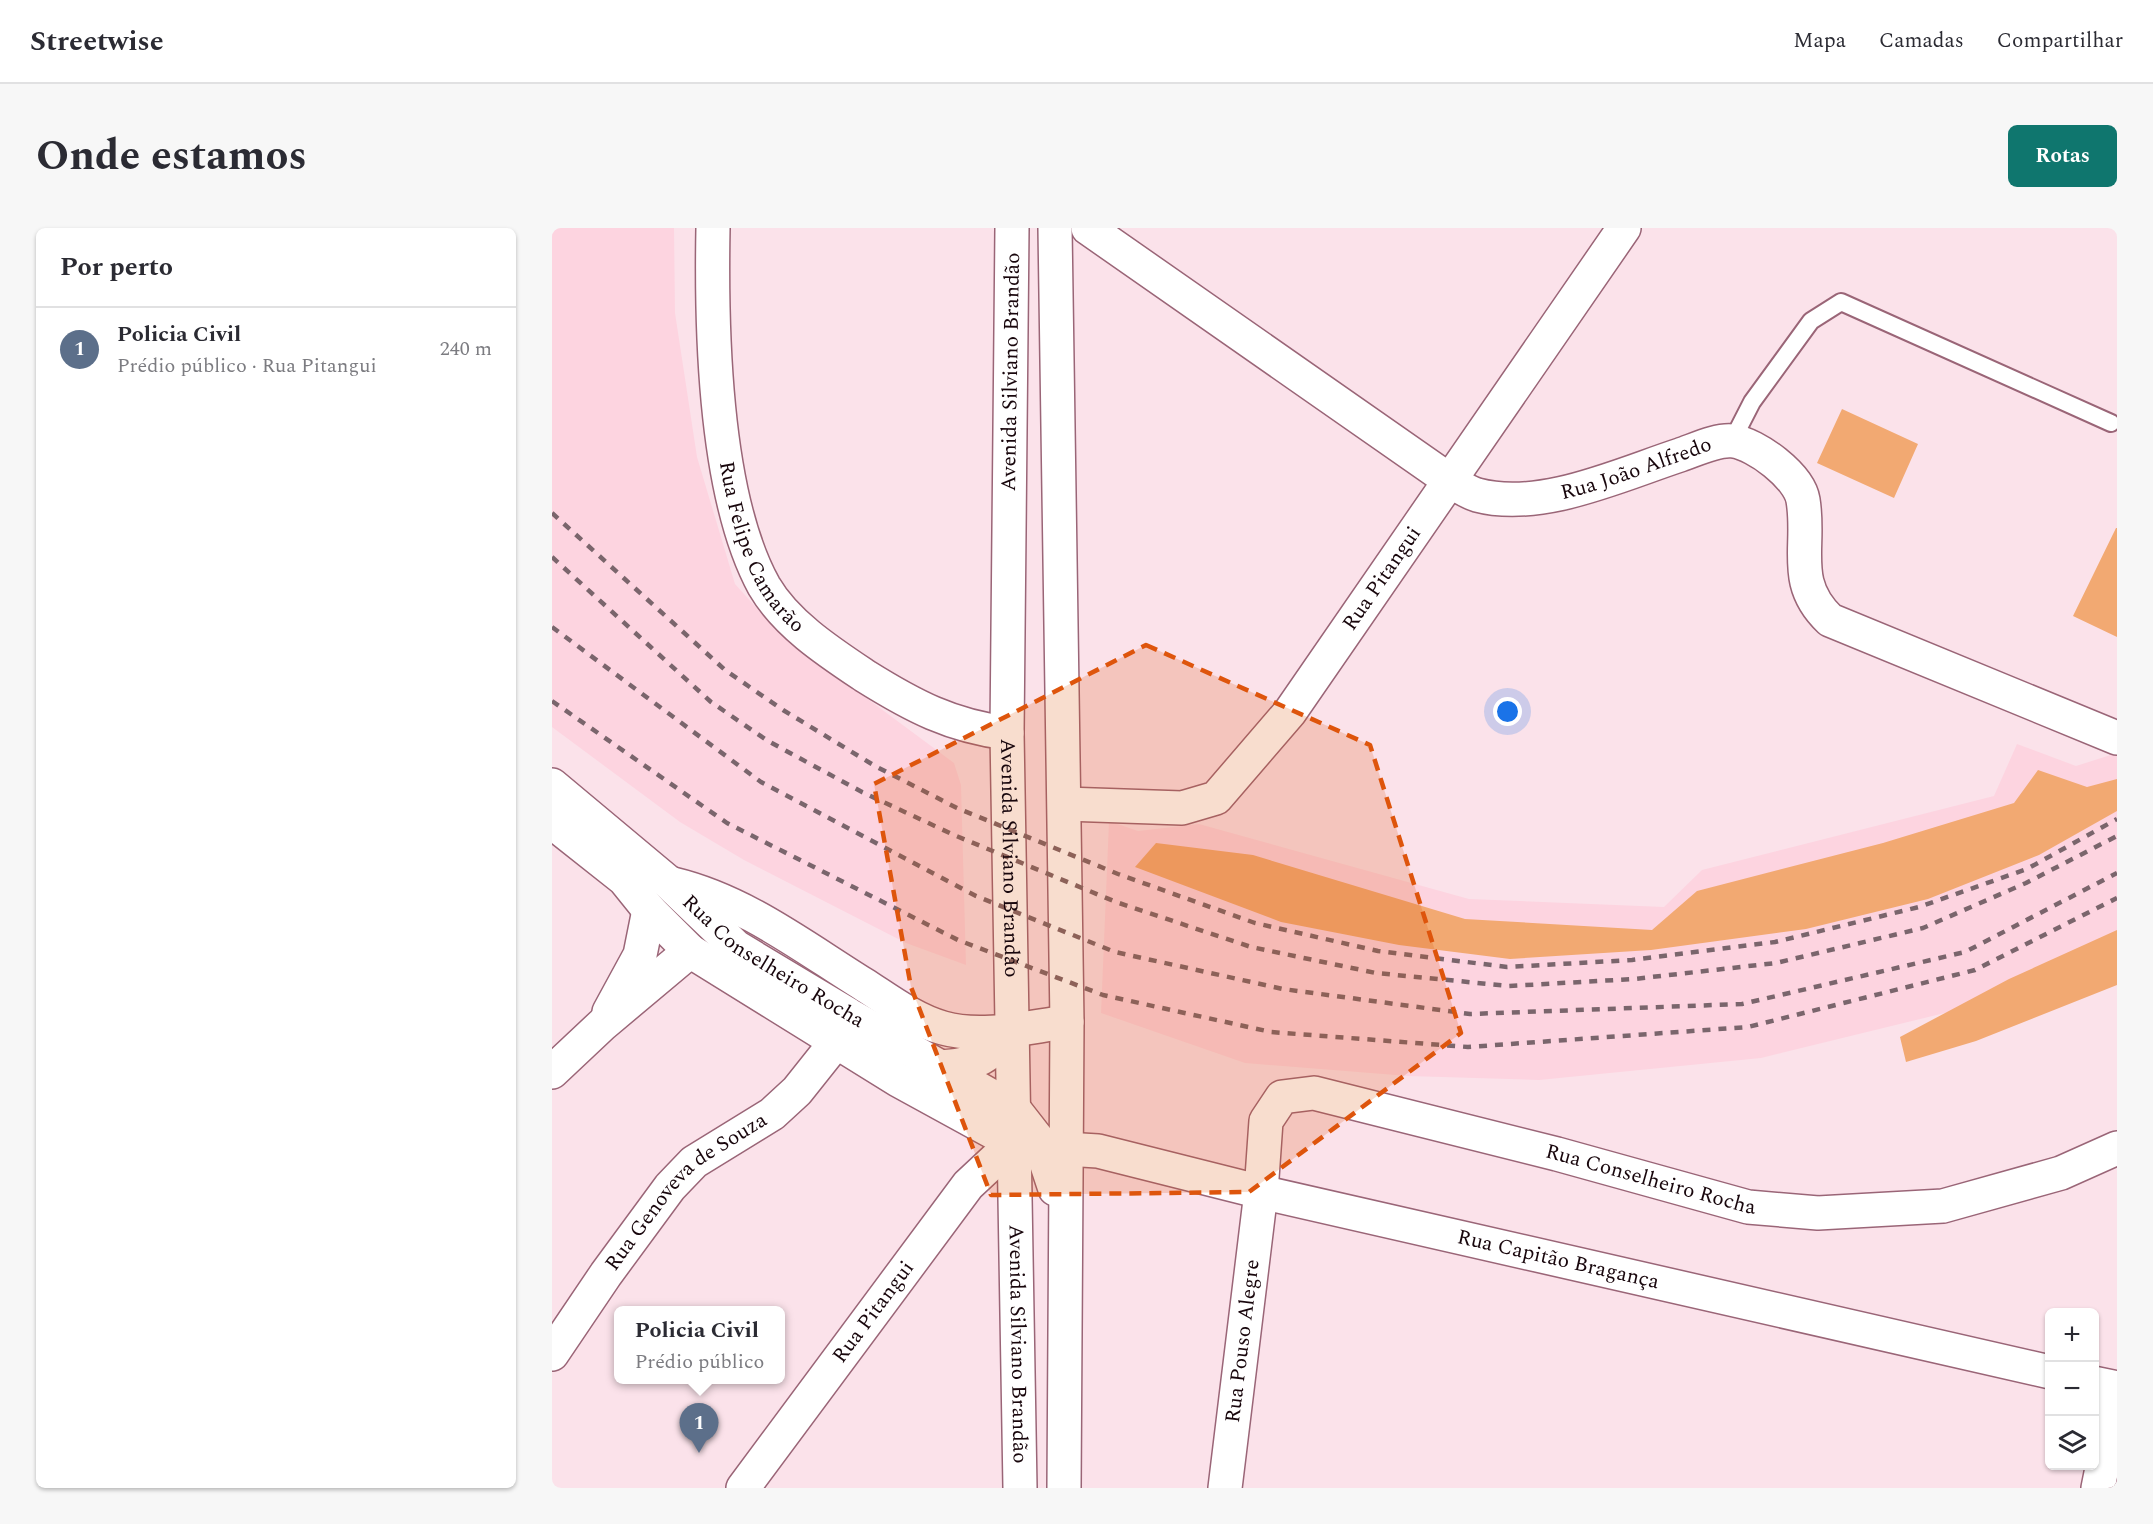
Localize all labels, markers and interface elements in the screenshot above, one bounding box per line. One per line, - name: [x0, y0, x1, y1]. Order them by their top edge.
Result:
- text: Streetwise: [30, 20, 164, 63]
- text: Mapa: [1793, 25, 1846, 57]
- text: Camadas: [1879, 25, 1964, 57]
- text: Compartilhar: [1997, 25, 2123, 57]
- text: Onde estamos: [36, 125, 307, 188]
- button: Rotas: [2008, 125, 2117, 187]
- text: Por perto: [60, 247, 173, 287]
- street label: Avenida Silviano Brandão: [993, 252, 1029, 492]
- text: Policia Civil: [117, 318, 241, 351]
- text: 1: [74, 334, 85, 364]
- text: 240 m: [440, 334, 492, 364]
- text: Prédio público · Rua Pitangui: [117, 351, 377, 381]
- street label: Rua João Alfredo: [1557, 429, 1716, 509]
- street label: Rua Felipe Camarão: [710, 459, 812, 641]
- street label: Rua Pitangui: [1335, 520, 1430, 637]
- your location: [1493, 697, 1522, 726]
- street label: Avenida Silviano Brandão: [991, 738, 1027, 978]
- street label: Rua Conselheiro Rocha: [674, 887, 871, 1037]
- street label: Rua Genoveva de Souza: [597, 1104, 774, 1278]
- street label: Rua Conselheiro Rocha: [1542, 1136, 1758, 1224]
- street label: Rua Capitão Bragança: [1454, 1221, 1663, 1299]
- street label: Avenida Silviano Brandão: [999, 1224, 1036, 1464]
- street label: Rua Pitangui: [825, 1254, 922, 1370]
- street label: Rua Pouso Alegre: [1217, 1257, 1269, 1425]
- popup: [614, 1306, 785, 1384]
- map controls: [2045, 1308, 2099, 1470]
- button: +: [2045, 1308, 2099, 1362]
- text: Policia Civil: [635, 1314, 759, 1347]
- text: Prédio público: [635, 1347, 764, 1377]
- button: −: [2045, 1362, 2099, 1416]
- pin: 1: [680, 1404, 718, 1453]
- button: layers: [2045, 1416, 2099, 1470]

